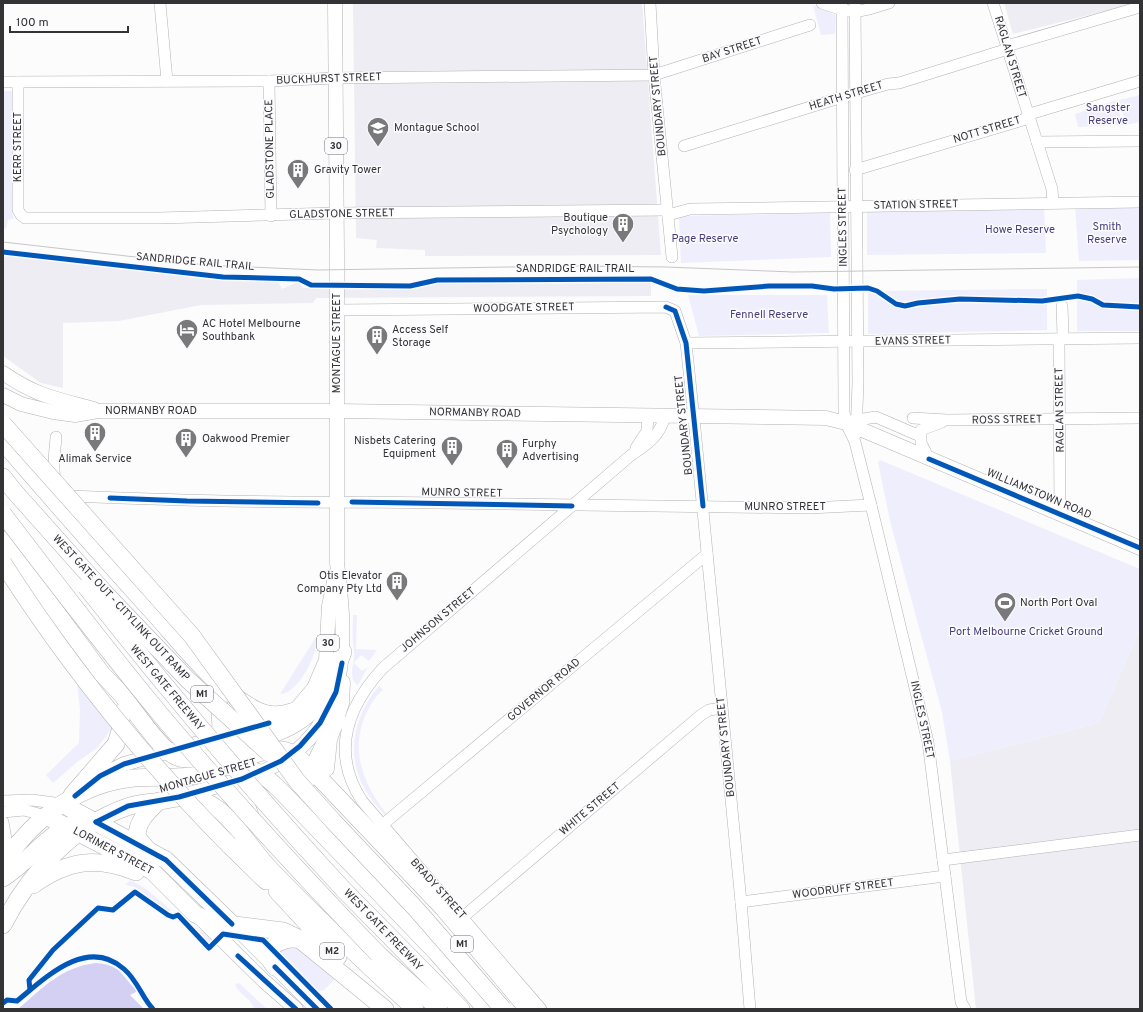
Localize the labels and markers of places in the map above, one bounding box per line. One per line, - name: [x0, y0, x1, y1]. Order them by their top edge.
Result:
- school or university icon: Montague School: [365, 115, 391, 148]
- place label: Montague School: [394, 121, 479, 135]
- building icon: Gravity Tower: [285, 157, 311, 190]
- place label: Gravity Tower: [314, 163, 382, 177]
- place label: Boutique Psychology: [551, 211, 608, 238]
- building icon: Boutique Psychology: [610, 211, 636, 244]
- hotel icon: AC Hotel Melbourne Southbank: [174, 317, 200, 350]
- place label: AC Hotel Melbourne Southbank: [202, 317, 301, 344]
- building icon: Access Self Storage: [364, 323, 390, 356]
- place label: Access Self Storage: [392, 323, 448, 350]
- building icon: Alimak Service: [82, 420, 108, 453]
- building icon: Oakwood Premier: [173, 426, 199, 459]
- place label: Oakwood Premier: [202, 432, 291, 446]
- place label: Nisbets Catering Equipment: [354, 434, 436, 461]
- building icon: Nisbets Catering Equipment: [439, 434, 465, 467]
- building icon: Furphy Advertising: [494, 437, 520, 470]
- place label: Furphy Advertising: [522, 437, 579, 464]
- place label: Alimak Service: [58, 452, 132, 466]
- place label: Otis Elevator Company Pty Ltd: [297, 569, 383, 596]
- building icon: Otis Elevator Company Pty Ltd: [384, 569, 410, 602]
- sports icon: North Port Oval: [992, 590, 1018, 623]
- place label: North Port Oval: [1020, 596, 1097, 610]

